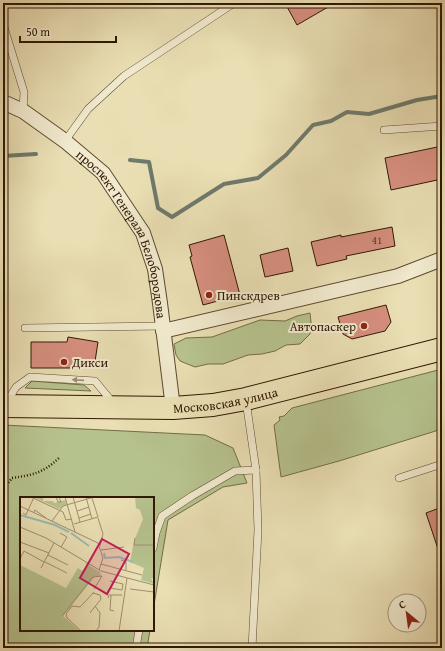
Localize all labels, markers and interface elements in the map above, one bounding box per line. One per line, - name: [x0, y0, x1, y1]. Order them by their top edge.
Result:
- scale bar: [20, 18, 116, 44]
- text: 50 m: [26, 23, 50, 40]
- street label: проспект Генерала Белобородова: [72, 145, 171, 320]
- house number: 41: [372, 232, 382, 248]
- place label: Пинскдрев: [217, 286, 280, 305]
- marker: Пинскдрев: [204, 290, 214, 300]
- place label: Автопаскер: [290, 317, 356, 336]
- marker: Автопаскер: [359, 321, 369, 331]
- place label: Дикси: [71, 353, 109, 372]
- marker: Дикси: [59, 357, 69, 367]
- one-way arrow: [72, 377, 84, 384]
- street label: Московская улица: [172, 382, 280, 417]
- inset map: [20, 497, 154, 631]
- north arrow: [387, 593, 427, 633]
- text: С: [396, 596, 409, 613]

